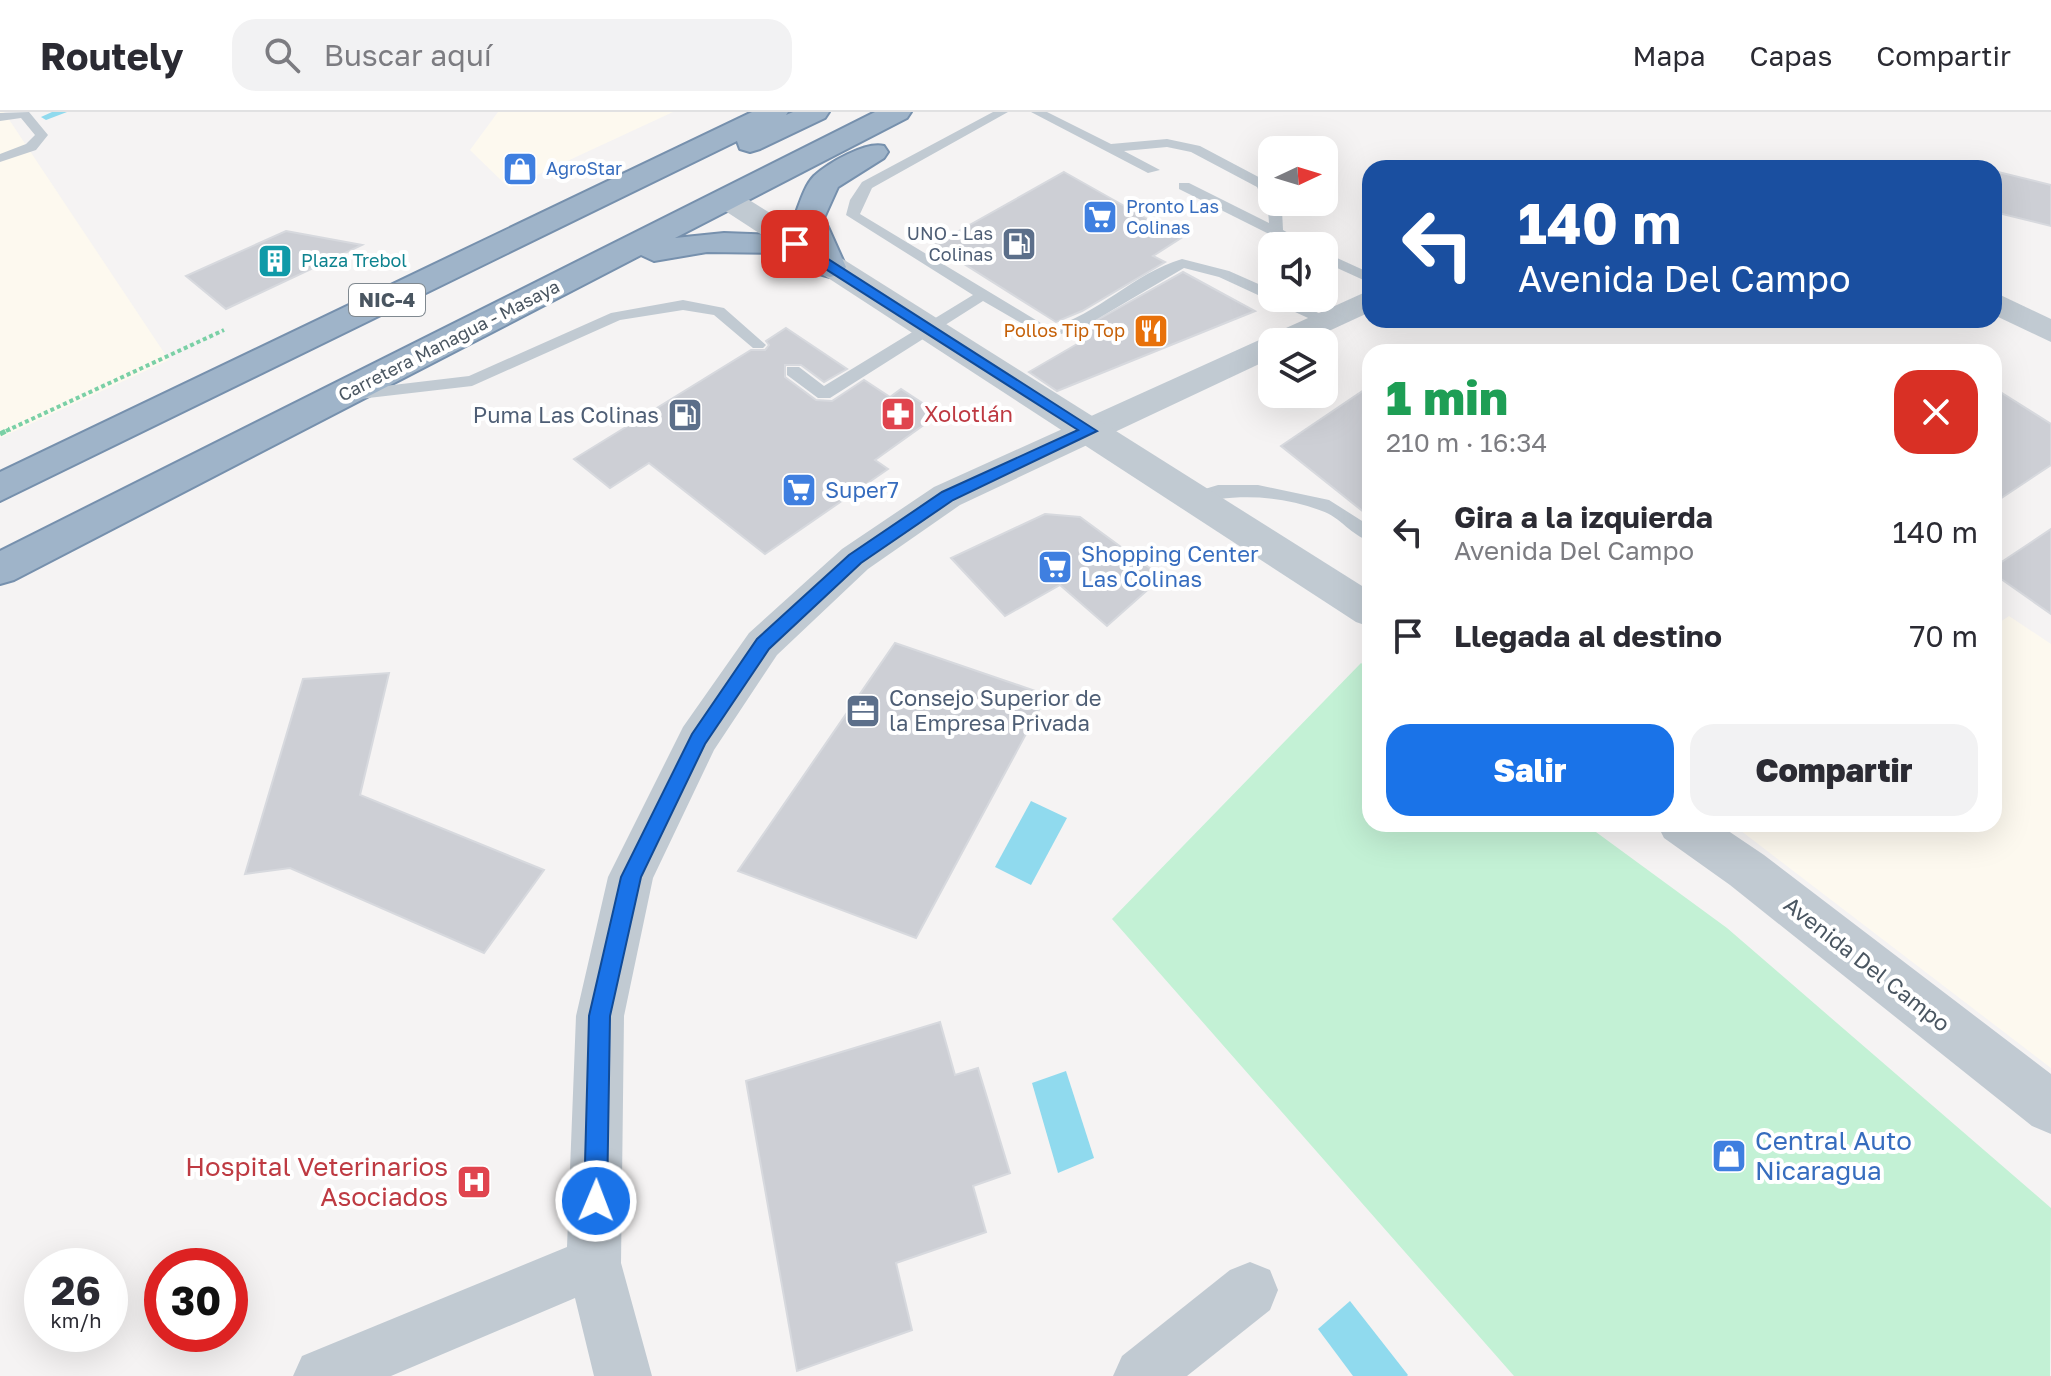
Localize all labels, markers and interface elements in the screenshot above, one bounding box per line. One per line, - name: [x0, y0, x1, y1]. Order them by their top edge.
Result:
- search box: [232, 19, 792, 91]
- text: Routely: [40, 33, 184, 78]
- icon: search: [260, 33, 304, 77]
- text: Buscar aquí: [324, 37, 492, 73]
- text: Mapa: [1633, 39, 1705, 72]
- text: Capas: [1749, 39, 1832, 72]
- text: Compartir: [1876, 39, 2011, 72]
- north arrow: [1258, 136, 1338, 216]
- map controls: [1258, 136, 1338, 408]
- shop icon: AgroStar: [501, 150, 539, 188]
- place label: AgroStar: [546, 157, 622, 179]
- text: 140 m: [1518, 189, 1681, 256]
- icon: left: [1386, 192, 1490, 296]
- place label: Pronto Las Colinas: [1126, 195, 1219, 238]
- supermarket icon: Pronto Las Colinas: [1081, 198, 1119, 236]
- pin: [761, 210, 829, 278]
- icon: arrive: [773, 222, 817, 266]
- place label: UNO - Las Colinas: [907, 222, 993, 265]
- fuel station icon: UNO - Las Colinas: [1000, 225, 1038, 263]
- button: sound: [1258, 232, 1338, 312]
- building icon: Plaza Trebol: [256, 242, 294, 280]
- place label: Plaza Trebol: [301, 249, 407, 271]
- text: Avenida Del Campo: [1518, 257, 1851, 300]
- street label: Carretera Managua - Masaya: [334, 275, 563, 406]
- road number: NIC-4: [349, 284, 425, 316]
- restaurant icon: Pollos Tip Top: [1132, 312, 1170, 350]
- place label: Pollos Tip Top: [1003, 319, 1125, 341]
- button: layers: [1258, 328, 1338, 408]
- text: 1 min: [1386, 368, 1508, 426]
- button: close: [1894, 370, 1978, 454]
- pharmacy icon: Xolotlán: [879, 395, 917, 433]
- fuel station icon: Puma Las Colinas: [666, 396, 704, 434]
- place label: Xolotlán: [924, 400, 1013, 427]
- place label: Puma Las Colinas: [473, 401, 659, 428]
- text: 210 m · 16:34: [1386, 427, 1547, 458]
- supermarket icon: Super7: [780, 471, 818, 509]
- place label: Super7: [825, 476, 899, 503]
- text: Gira a la izquierda: [1454, 499, 1713, 535]
- icon: left: [1386, 510, 1430, 554]
- text: 140 m: [1893, 514, 1978, 550]
- text: Avenida Del Campo: [1454, 535, 1694, 566]
- place label: Shopping Center Las Colinas: [1081, 540, 1259, 592]
- supermarket icon: Shopping Center Las Colinas: [1036, 548, 1074, 586]
- icon: arrive: [1386, 614, 1430, 658]
- text: Llegada al destino: [1454, 618, 1722, 654]
- text: 70 m: [1909, 618, 1978, 654]
- place label: Consejo Superior de la Empresa Privada: [889, 684, 1101, 736]
- office icon: Consejo Superior de la Empresa Privada: [844, 692, 882, 730]
- button: Salir: [1386, 724, 1674, 816]
- button: Compartir: [1690, 724, 1978, 816]
- street label: Avenida Del Campo: [1779, 890, 1956, 1037]
- place label: Central Auto Nicaragua: [1755, 1125, 1912, 1186]
- shop icon: Central Auto Nicaragua: [1710, 1137, 1748, 1175]
- place label: Hospital Veterinarios Asociados: [185, 1151, 448, 1212]
- position arrow: [554, 1159, 638, 1243]
- hospital icon: Hospital Veterinarios Asociados: [455, 1163, 493, 1201]
- speed limit sign: 30: [144, 1248, 248, 1352]
- text: 26: [51, 1266, 101, 1314]
- text: km/h: [51, 1308, 101, 1332]

